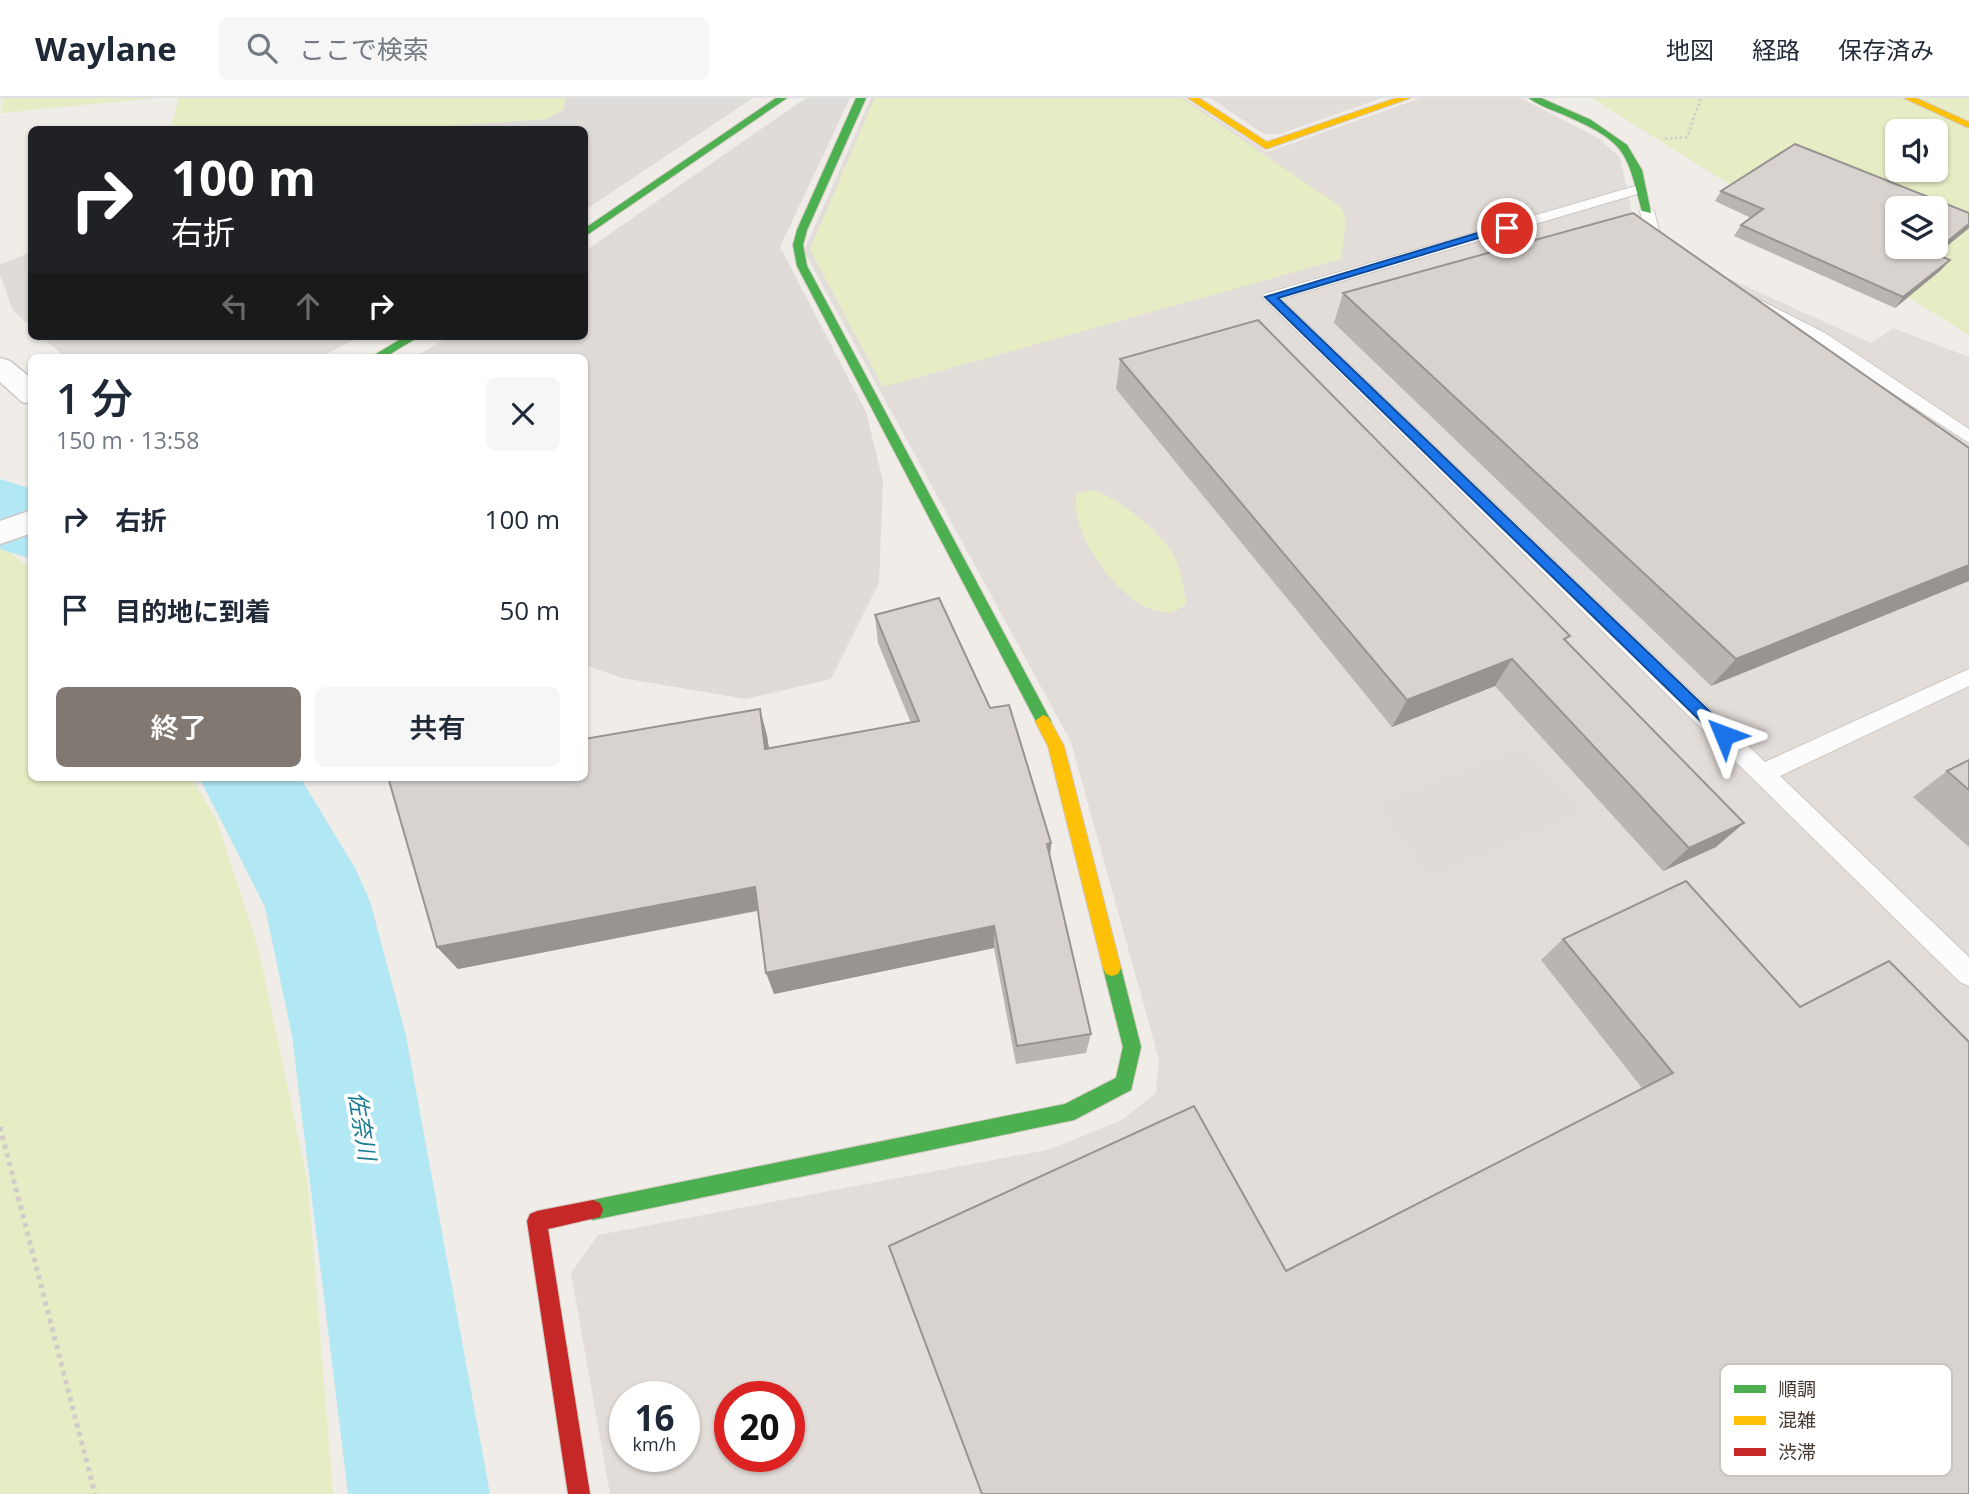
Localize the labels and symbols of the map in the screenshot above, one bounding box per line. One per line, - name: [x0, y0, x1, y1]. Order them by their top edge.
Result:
- pin: [1477, 198, 1537, 258]
- position arrow: [1687, 698, 1761, 772]
- water label: 佐奈川: [342, 1089, 385, 1166]
- legend: [1720, 1364, 1952, 1476]
- text: 順調: [1778, 1376, 1816, 1402]
- speed limit sign: 20: [714, 1381, 805, 1472]
- text: 混雑: [1778, 1407, 1816, 1433]
- text: 渋滞: [1778, 1439, 1816, 1465]

